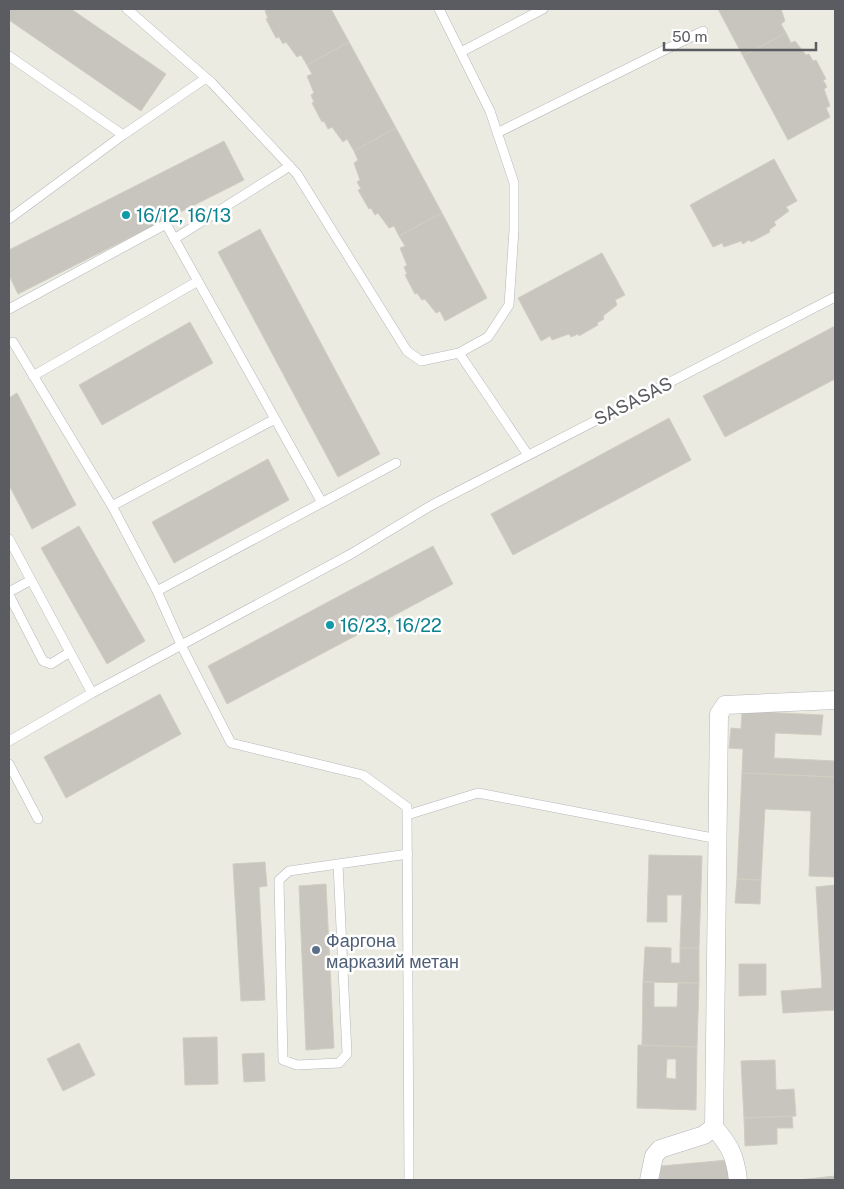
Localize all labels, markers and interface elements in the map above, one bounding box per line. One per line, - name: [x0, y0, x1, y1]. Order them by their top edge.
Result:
- scale bar: [664, 20, 816, 52]
- text: 50 m: [672, 28, 707, 45]
- place label: 16/12, 16/13: [136, 205, 231, 226]
- marker: 16/12, 16/13: [120, 209, 132, 221]
- street label: SASASAS: [590, 372, 676, 430]
- place label: 16/23, 16/22: [340, 615, 442, 636]
- marker: 16/23, 16/22: [324, 619, 336, 631]
- place label: Фаргона марказий метан: [326, 930, 459, 972]
- marker: Фаргона марказий метан: [310, 944, 322, 956]

